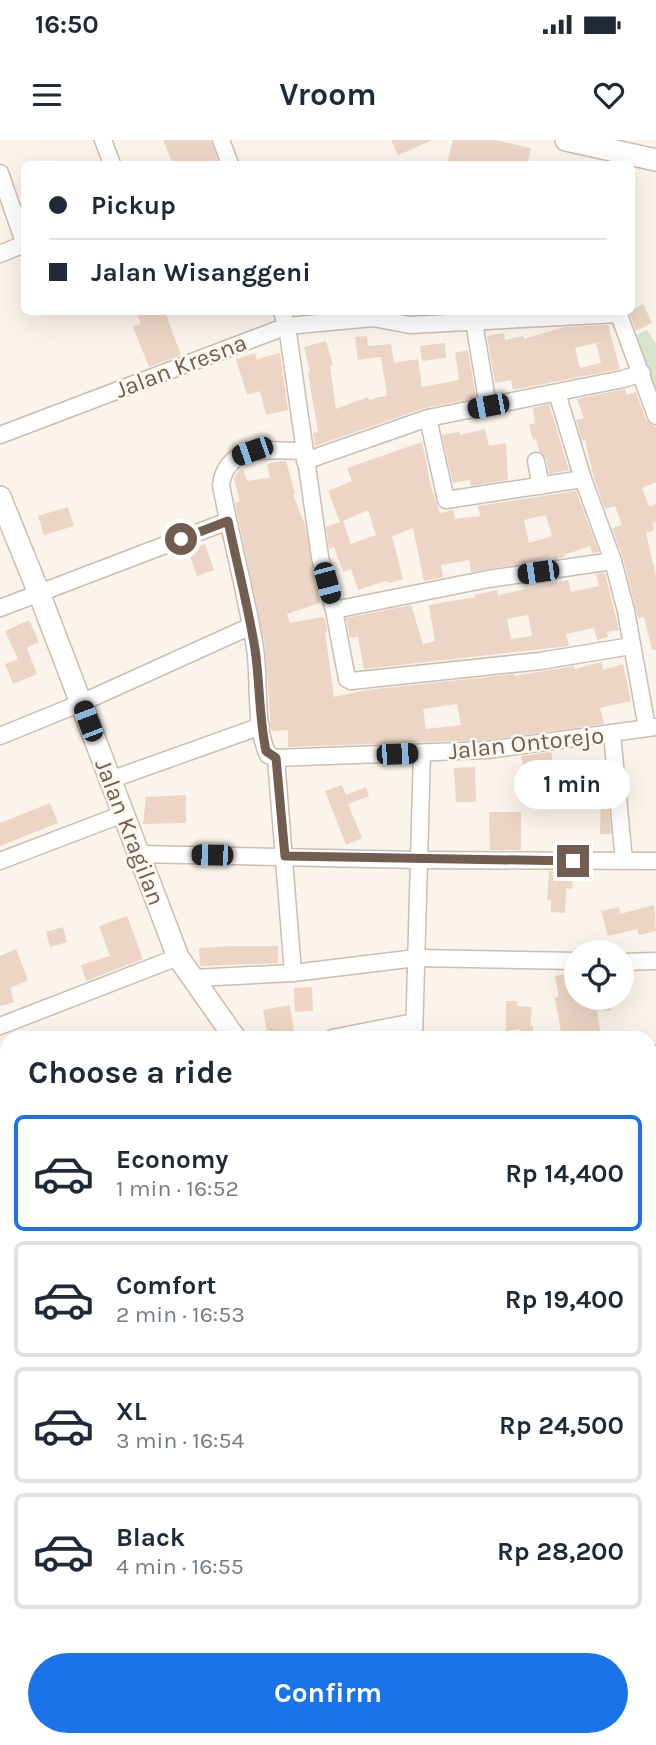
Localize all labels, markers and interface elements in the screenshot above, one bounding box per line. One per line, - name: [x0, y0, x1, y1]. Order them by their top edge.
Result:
- text: 16:50: [35, 9, 99, 40]
- icon: menu: [28, 76, 66, 114]
- text: Vroom: [279, 76, 377, 113]
- icon: heart: [590, 76, 628, 114]
- text: Pickup: [91, 190, 176, 221]
- text: Jalan Wisanggeni: [91, 257, 311, 288]
- street label: Jalan Kresna: [111, 328, 251, 404]
- car: [466, 392, 511, 420]
- car: [229, 434, 276, 468]
- route start: [165, 523, 197, 555]
- car: [516, 559, 561, 585]
- car: [312, 560, 343, 606]
- car: [71, 698, 106, 744]
- street label: Jalan Ontorejo: [447, 721, 605, 765]
- car: [376, 743, 419, 765]
- street label: Jalan Kragilan: [89, 755, 171, 909]
- callout: 1 min: [515, 760, 631, 808]
- text: 1 min: [543, 771, 601, 798]
- car: [191, 844, 234, 866]
- route end: [557, 845, 589, 877]
- map controls: [564, 940, 634, 1010]
- button: locate: [564, 940, 634, 1010]
- text: Choose a ride: [28, 1054, 233, 1091]
- icon: car: [32, 1142, 95, 1205]
- text: Economy: [116, 1144, 228, 1175]
- text: Rp 14,400: [505, 1158, 624, 1189]
- text: 1 min · 16:52: [116, 1175, 239, 1202]
- icon: car: [32, 1268, 95, 1331]
- text: Comfort: [116, 1270, 217, 1301]
- text: Rp 19,400: [505, 1284, 624, 1315]
- text: 2 min · 16:53: [116, 1301, 245, 1328]
- icon: car: [32, 1394, 95, 1457]
- text: XL: [116, 1396, 147, 1427]
- text: Rp 24,500: [499, 1410, 624, 1441]
- text: 3 min · 16:54: [116, 1427, 244, 1454]
- icon: car: [32, 1520, 95, 1583]
- text: Black: [116, 1522, 185, 1553]
- text: Rp 28,200: [497, 1536, 624, 1567]
- text: 4 min · 16:55: [116, 1553, 244, 1580]
- button: Confirm: [28, 1653, 628, 1733]

